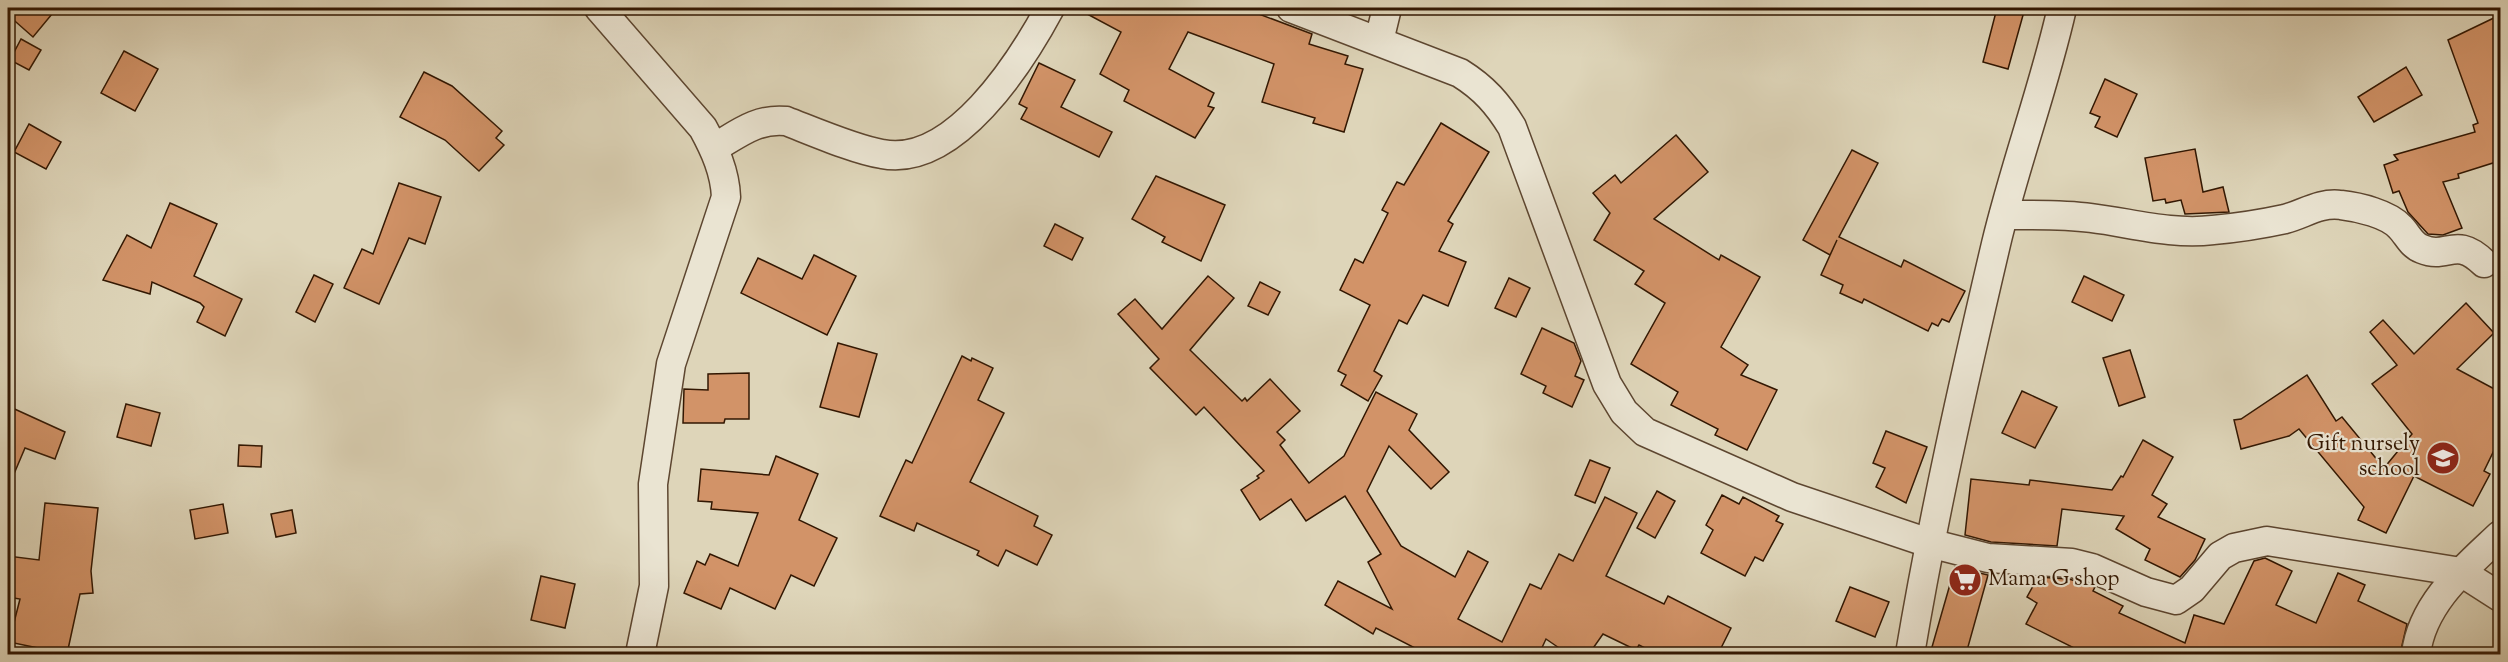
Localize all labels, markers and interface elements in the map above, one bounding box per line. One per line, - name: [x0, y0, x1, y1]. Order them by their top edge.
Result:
- place label: Gift nursely school: [2307, 429, 2420, 486]
- school or university icon: Gift nursely school: [2425, 440, 2461, 476]
- supermarket icon: Mama G shop: [1947, 562, 1983, 598]
- place label: Mama G shop: [1988, 564, 2119, 596]

